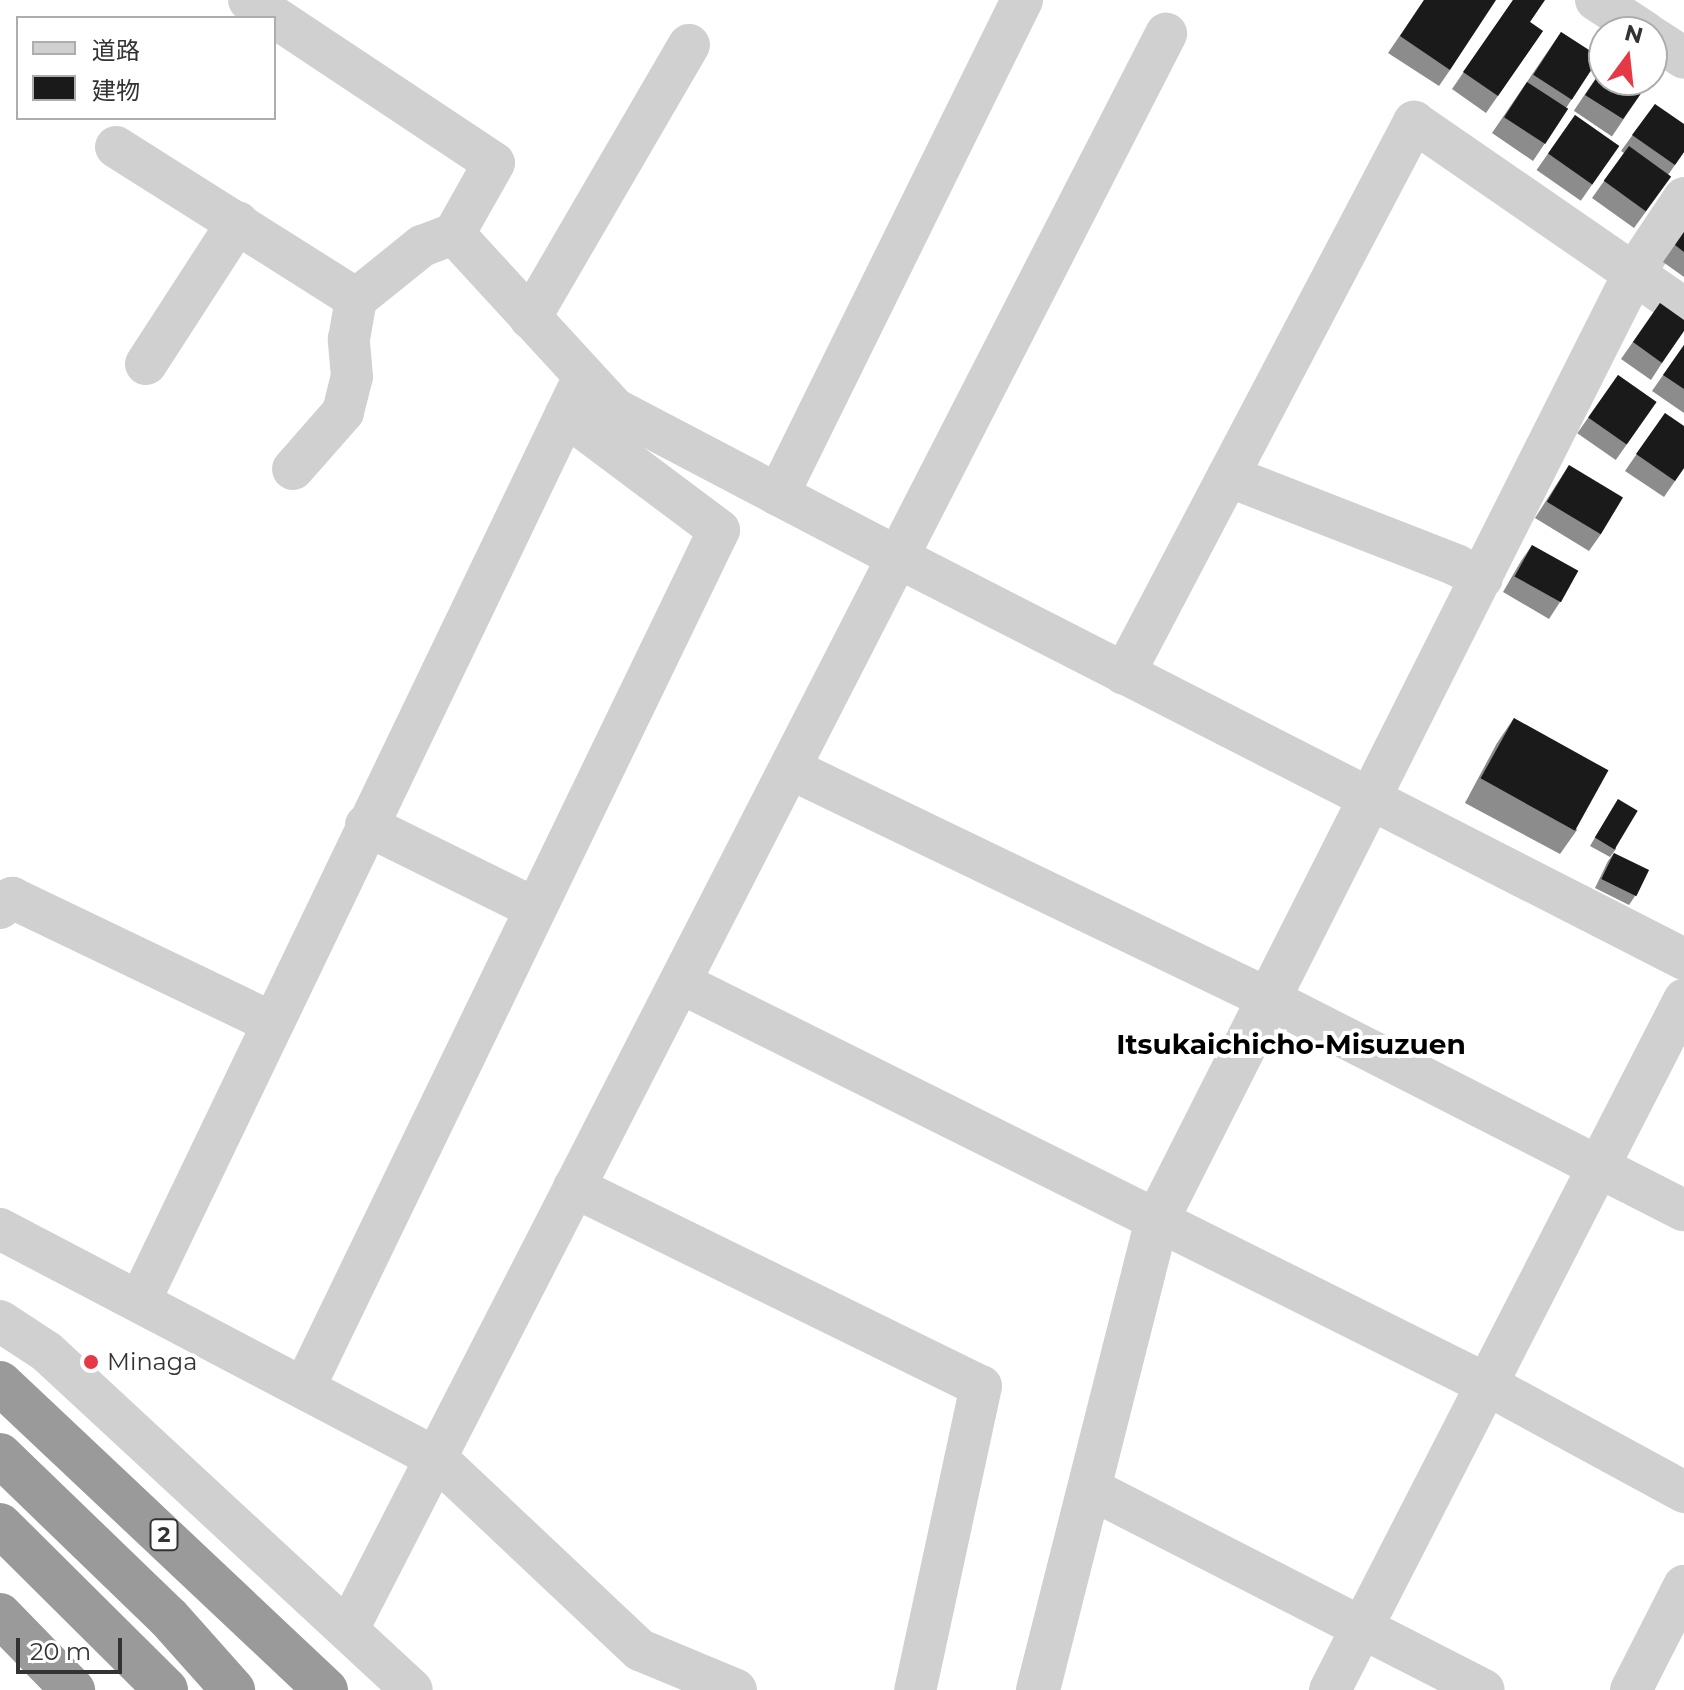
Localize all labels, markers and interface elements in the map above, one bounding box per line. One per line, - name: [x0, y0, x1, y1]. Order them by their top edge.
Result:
- legend: [16, 16, 276, 120]
- north arrow: [1588, 16, 1668, 96]
- text: N: [1622, 19, 1646, 50]
- text: 道路: [92, 36, 140, 65]
- text: 建物: [92, 76, 140, 105]
- district label: Itsukaichicho-Misuzuen: [1116, 1027, 1466, 1061]
- place label: Minaga: [107, 1348, 197, 1376]
- marker: Minaga: [82, 1353, 100, 1371]
- road number: 2: [148, 1517, 180, 1553]
- scale bar: [20, 1622, 126, 1672]
- text: 20 m: [30, 1637, 91, 1666]

